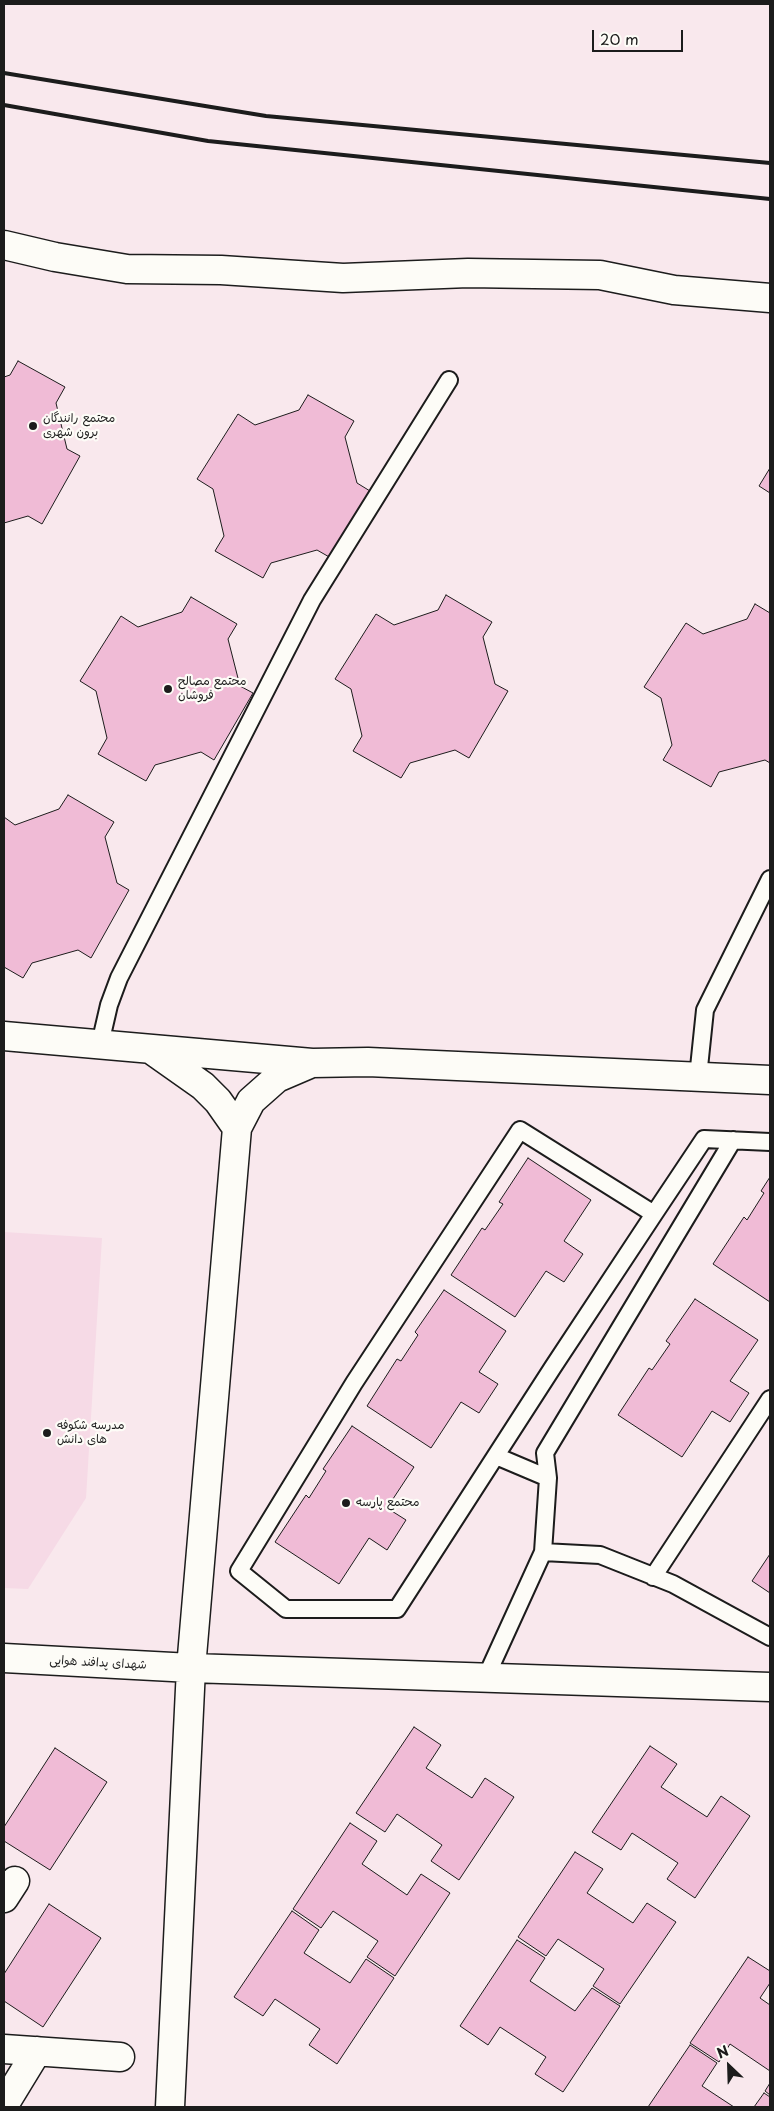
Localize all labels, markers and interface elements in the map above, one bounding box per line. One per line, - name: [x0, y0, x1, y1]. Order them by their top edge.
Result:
- scale bar: [594, 20, 685, 52]
- text: 20 m: [600, 27, 639, 50]
- place label: محتمع رانندگان برون شهری: [43, 412, 115, 440]
- marker: محتمع رانندگان برون شهری: [27, 420, 39, 432]
- place label: محتمع مصالح فروشان: [178, 675, 246, 703]
- marker: محتمع مصالح فروشان: [162, 683, 174, 695]
- place label: مدرسه شکوفه های دانش: [57, 1419, 124, 1447]
- marker: مدرسه شکوفه های دانش: [41, 1427, 53, 1439]
- place label: محتمع پارسه: [356, 1496, 419, 1510]
- marker: محتمع پارسه: [340, 1497, 352, 1509]
- street label: شهدای پدافند هوایی: [49, 1653, 147, 1673]
- text: N: [713, 2040, 732, 2064]
- north arrow: [704, 2041, 754, 2091]

